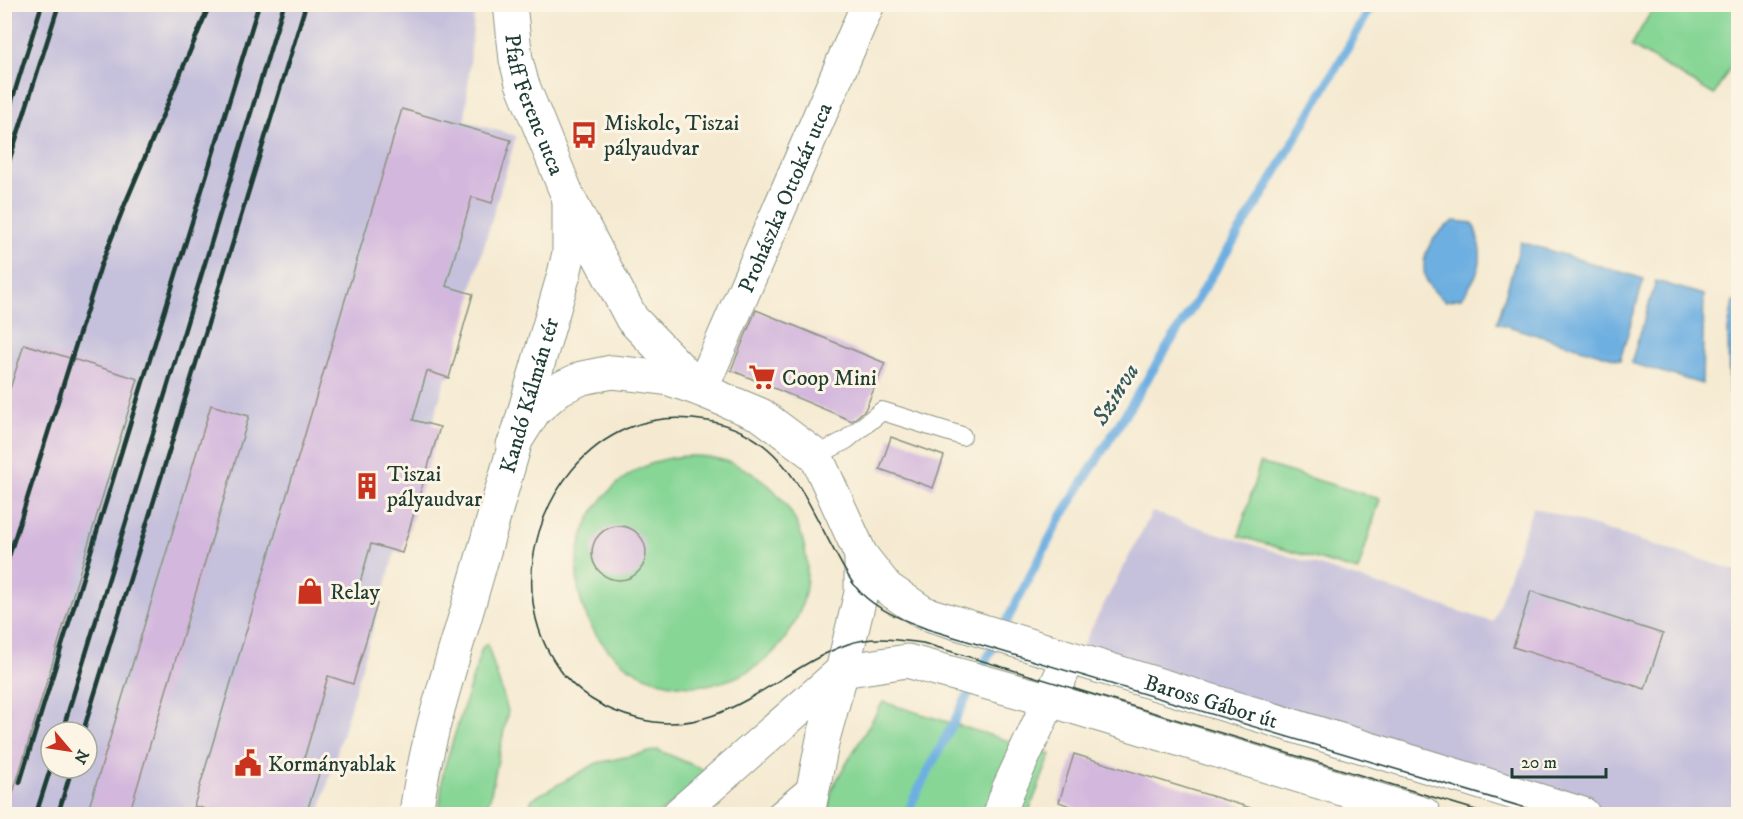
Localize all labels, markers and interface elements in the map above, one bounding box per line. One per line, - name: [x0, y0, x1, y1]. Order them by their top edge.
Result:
- street label: Pfaff Ferenc utca: [498, 33, 570, 180]
- street label: Prohászka Ottokár utca: [733, 98, 839, 297]
- place label: Miskolc, Tiszai pályaudvar: [603, 110, 739, 162]
- bus stop icon: Miskolc, Tiszai pályaudvar: [569, 120, 599, 150]
- street label: Kandó Kálmán tér: [495, 314, 566, 476]
- water label: Szinva: [1085, 358, 1146, 432]
- supermarket icon: Coop Mini: [747, 362, 777, 392]
- place label: Coop Mini: [782, 365, 877, 392]
- place label: Tiszai pályaudvar: [386, 461, 483, 513]
- building icon: Tiszai pályaudvar: [352, 471, 382, 501]
- shop icon: Relay: [295, 576, 325, 606]
- place label: Relay: [330, 579, 380, 606]
- street label: Baross Gábor út: [1141, 669, 1281, 735]
- north arrow: [39, 720, 99, 780]
- scale bar: [1512, 741, 1606, 779]
- text: N: [69, 746, 93, 767]
- public building icon: Kormányablak: [233, 748, 263, 778]
- place label: Kormányablak: [268, 751, 396, 778]
- text: 20 m: [1521, 752, 1557, 774]

